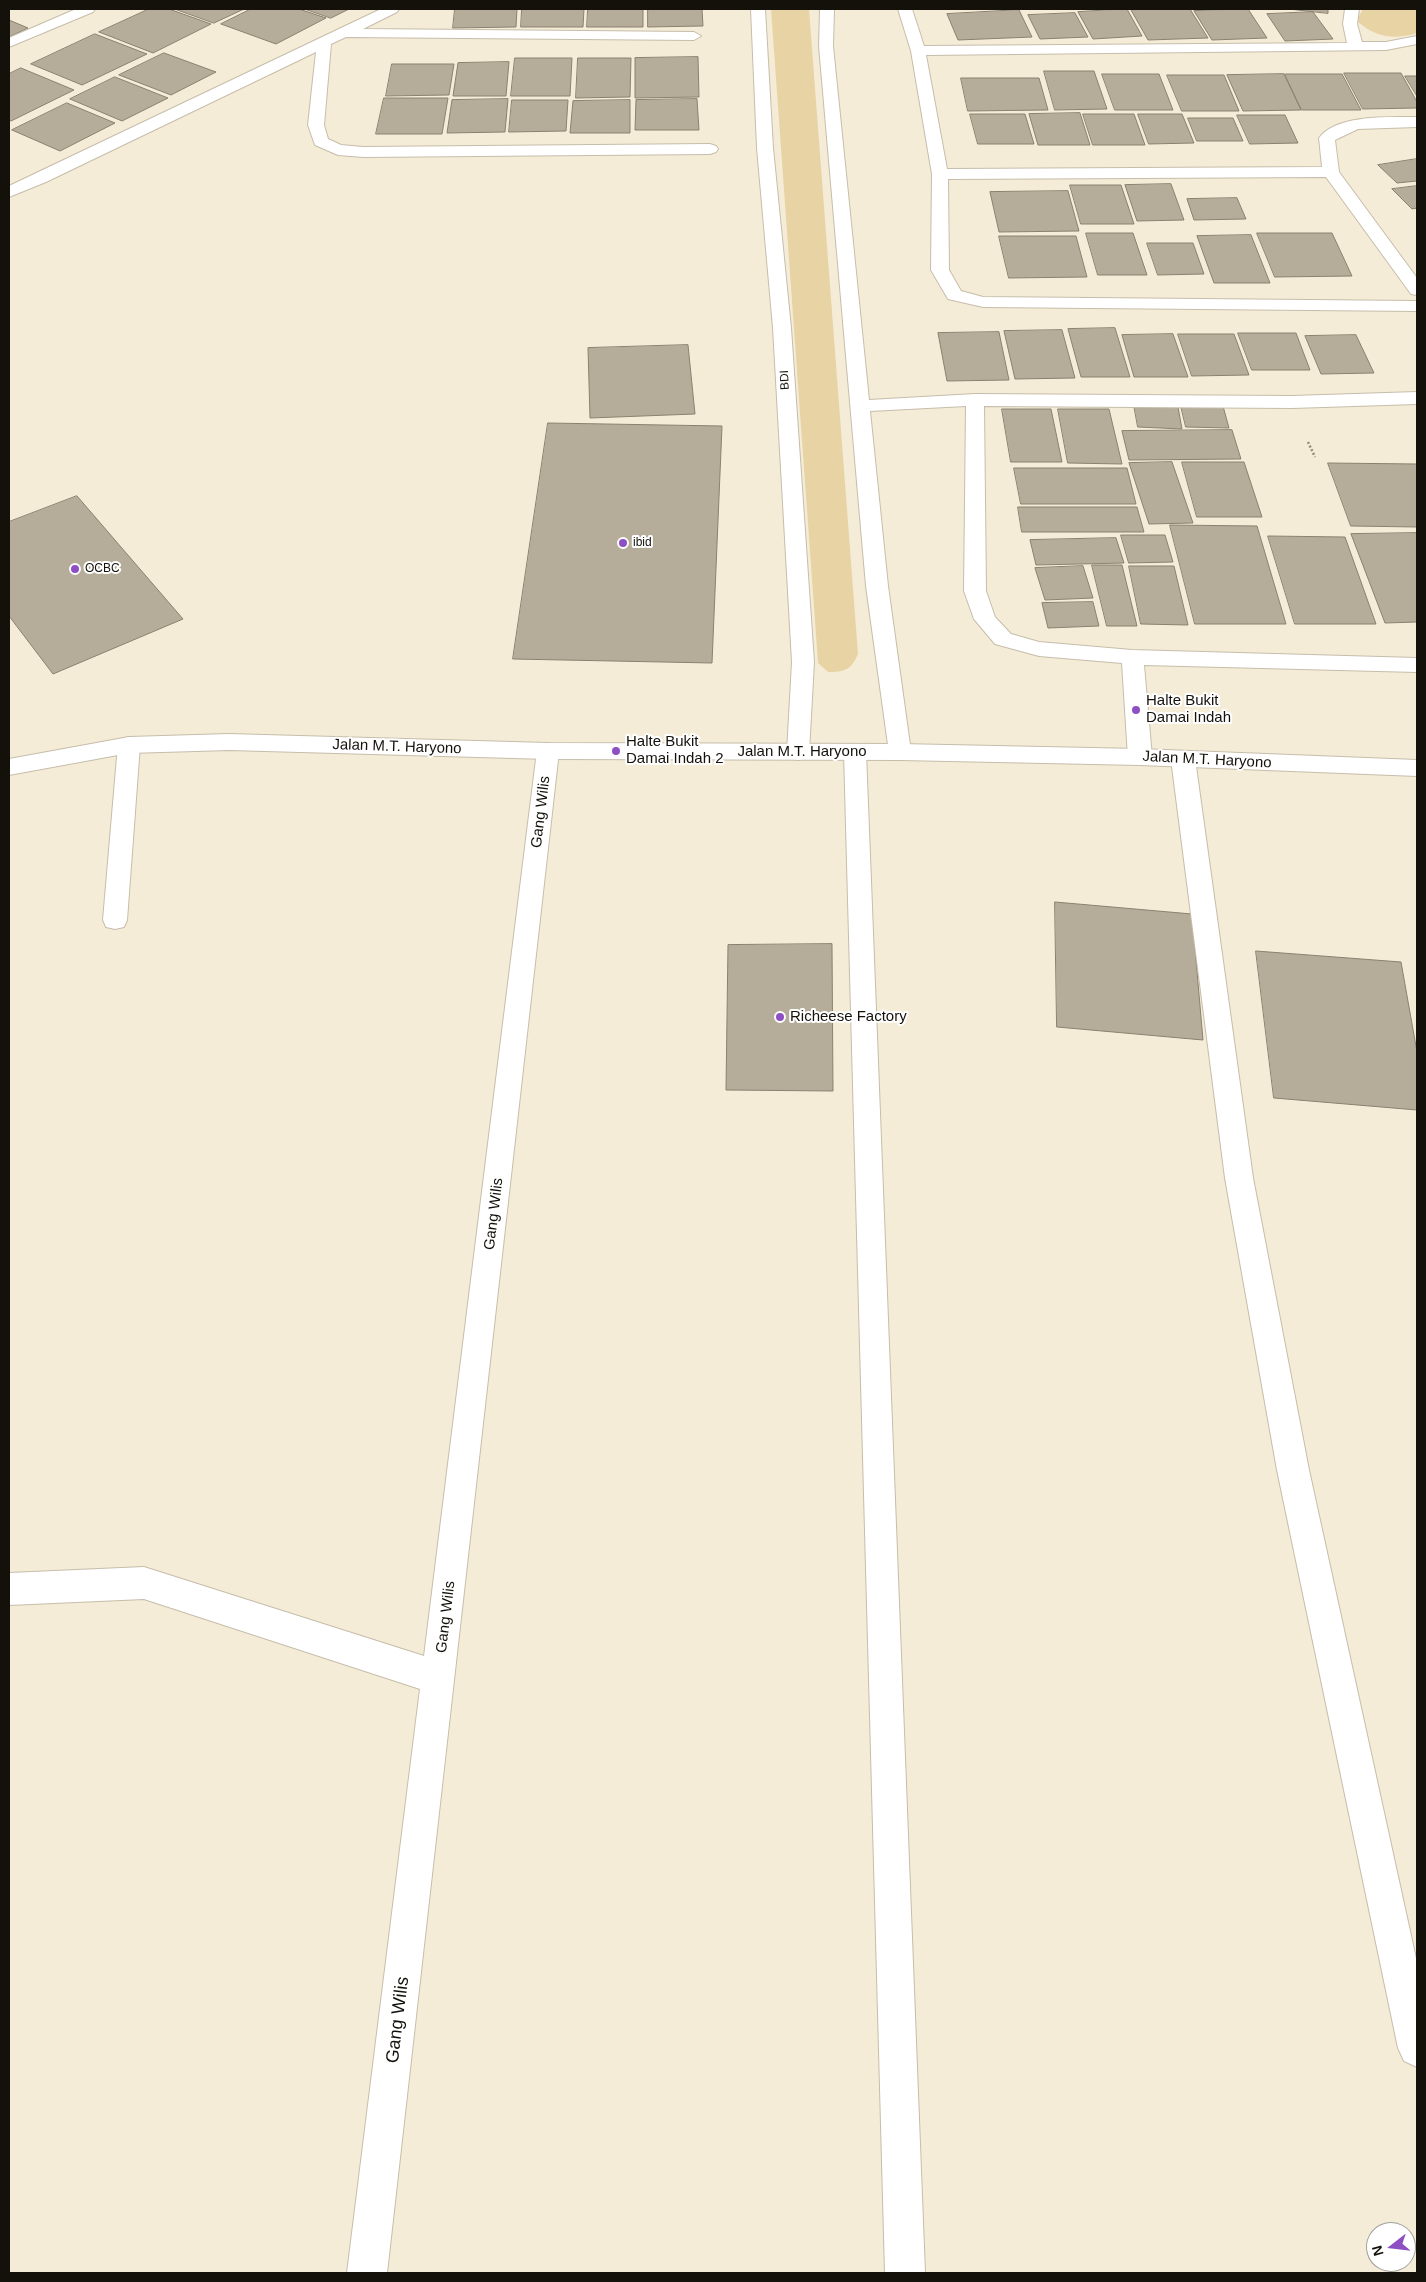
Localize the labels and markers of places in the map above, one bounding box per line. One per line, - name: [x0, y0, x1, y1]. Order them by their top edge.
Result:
- place label: ibid: [633, 536, 652, 550]
- marker: ibid: [617, 537, 629, 549]
- place label: OCBC: [85, 562, 120, 576]
- marker: OCBC: [69, 563, 81, 575]
- place label: Halte Bukit Damai Indah: [1146, 692, 1231, 727]
- marker: Halte Bukit Damai Indah: [1130, 704, 1142, 716]
- place label: Halte Bukit Damai Indah 2: [626, 733, 724, 768]
- marker: Halte Bukit Damai Indah 2: [610, 745, 622, 757]
- place label: Richeese Factory: [790, 1008, 907, 1026]
- marker: Richeese Factory: [774, 1011, 786, 1023]

